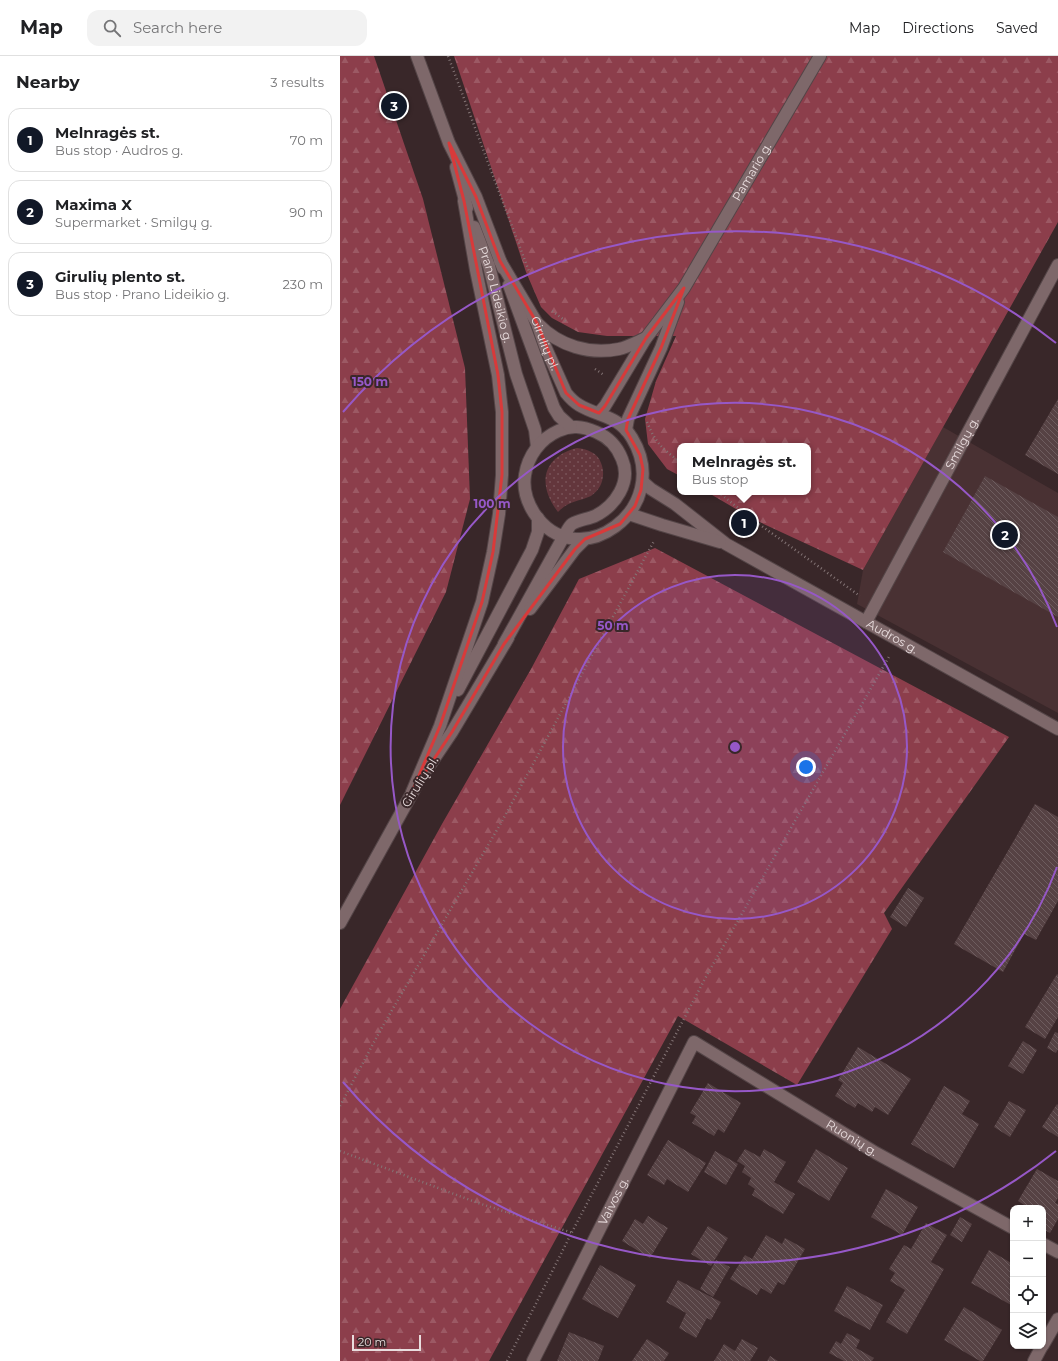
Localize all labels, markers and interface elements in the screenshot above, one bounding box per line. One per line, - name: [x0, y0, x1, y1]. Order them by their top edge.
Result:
- search box: [87, 10, 367, 46]
- text: Map: [20, 16, 63, 39]
- icon: search: [101, 17, 123, 39]
- text: Search here: [133, 18, 222, 37]
- text: Map: [849, 19, 880, 37]
- text: Directions: [902, 19, 974, 37]
- text: Saved: [996, 19, 1038, 37]
- text: Nearby: [16, 72, 80, 92]
- text: 3 results: [270, 74, 324, 90]
- pin: 3: [381, 91, 407, 121]
- text: Melnragės st.: [55, 123, 160, 142]
- text: 1: [27, 132, 33, 148]
- text: 70 m: [290, 132, 323, 148]
- street label: Pamario g.: [729, 140, 774, 203]
- text: Bus stop · Audros g.: [55, 142, 183, 158]
- text: Maxima X: [55, 195, 132, 214]
- text: 2: [26, 204, 34, 220]
- text: 90 m: [289, 204, 323, 220]
- text: Supermarket · Smilgų g.: [55, 214, 212, 230]
- street label: Prano Lideikio g.: [475, 244, 516, 344]
- text: Girulių plento st.: [55, 267, 185, 286]
- text: 3: [26, 276, 34, 292]
- text: 230 m: [282, 276, 323, 292]
- text: Bus stop · Prano Lideikio g.: [55, 286, 229, 302]
- street label: Girulių pl.: [528, 313, 563, 373]
- text: 150 m: [352, 374, 388, 389]
- street label: Smilgų g.: [942, 414, 982, 472]
- popup: [677, 443, 811, 495]
- text: Melnragės st.: [692, 452, 796, 471]
- text: Bus stop: [692, 471, 748, 487]
- text: 100 m: [474, 496, 510, 511]
- pin: 1: [731, 508, 757, 538]
- pin: 2: [992, 520, 1018, 550]
- street label: Audros g.: [864, 616, 921, 657]
- text: 50 m: [597, 618, 629, 633]
- centre of rings: [728, 740, 742, 754]
- street label: Girulių pl.: [398, 754, 441, 810]
- your location: [796, 757, 816, 777]
- street label: Ruonių g.: [823, 1116, 880, 1159]
- street label: Vaivos g.: [595, 1175, 632, 1227]
- map controls: [1010, 1205, 1046, 1349]
- button: +: [1010, 1205, 1046, 1241]
- button: −: [1010, 1241, 1046, 1277]
- button: locate: [1010, 1277, 1046, 1313]
- button: layers: [1010, 1313, 1046, 1349]
- scale bar: [352, 1333, 421, 1352]
- text: 20 m: [358, 1335, 386, 1349]

